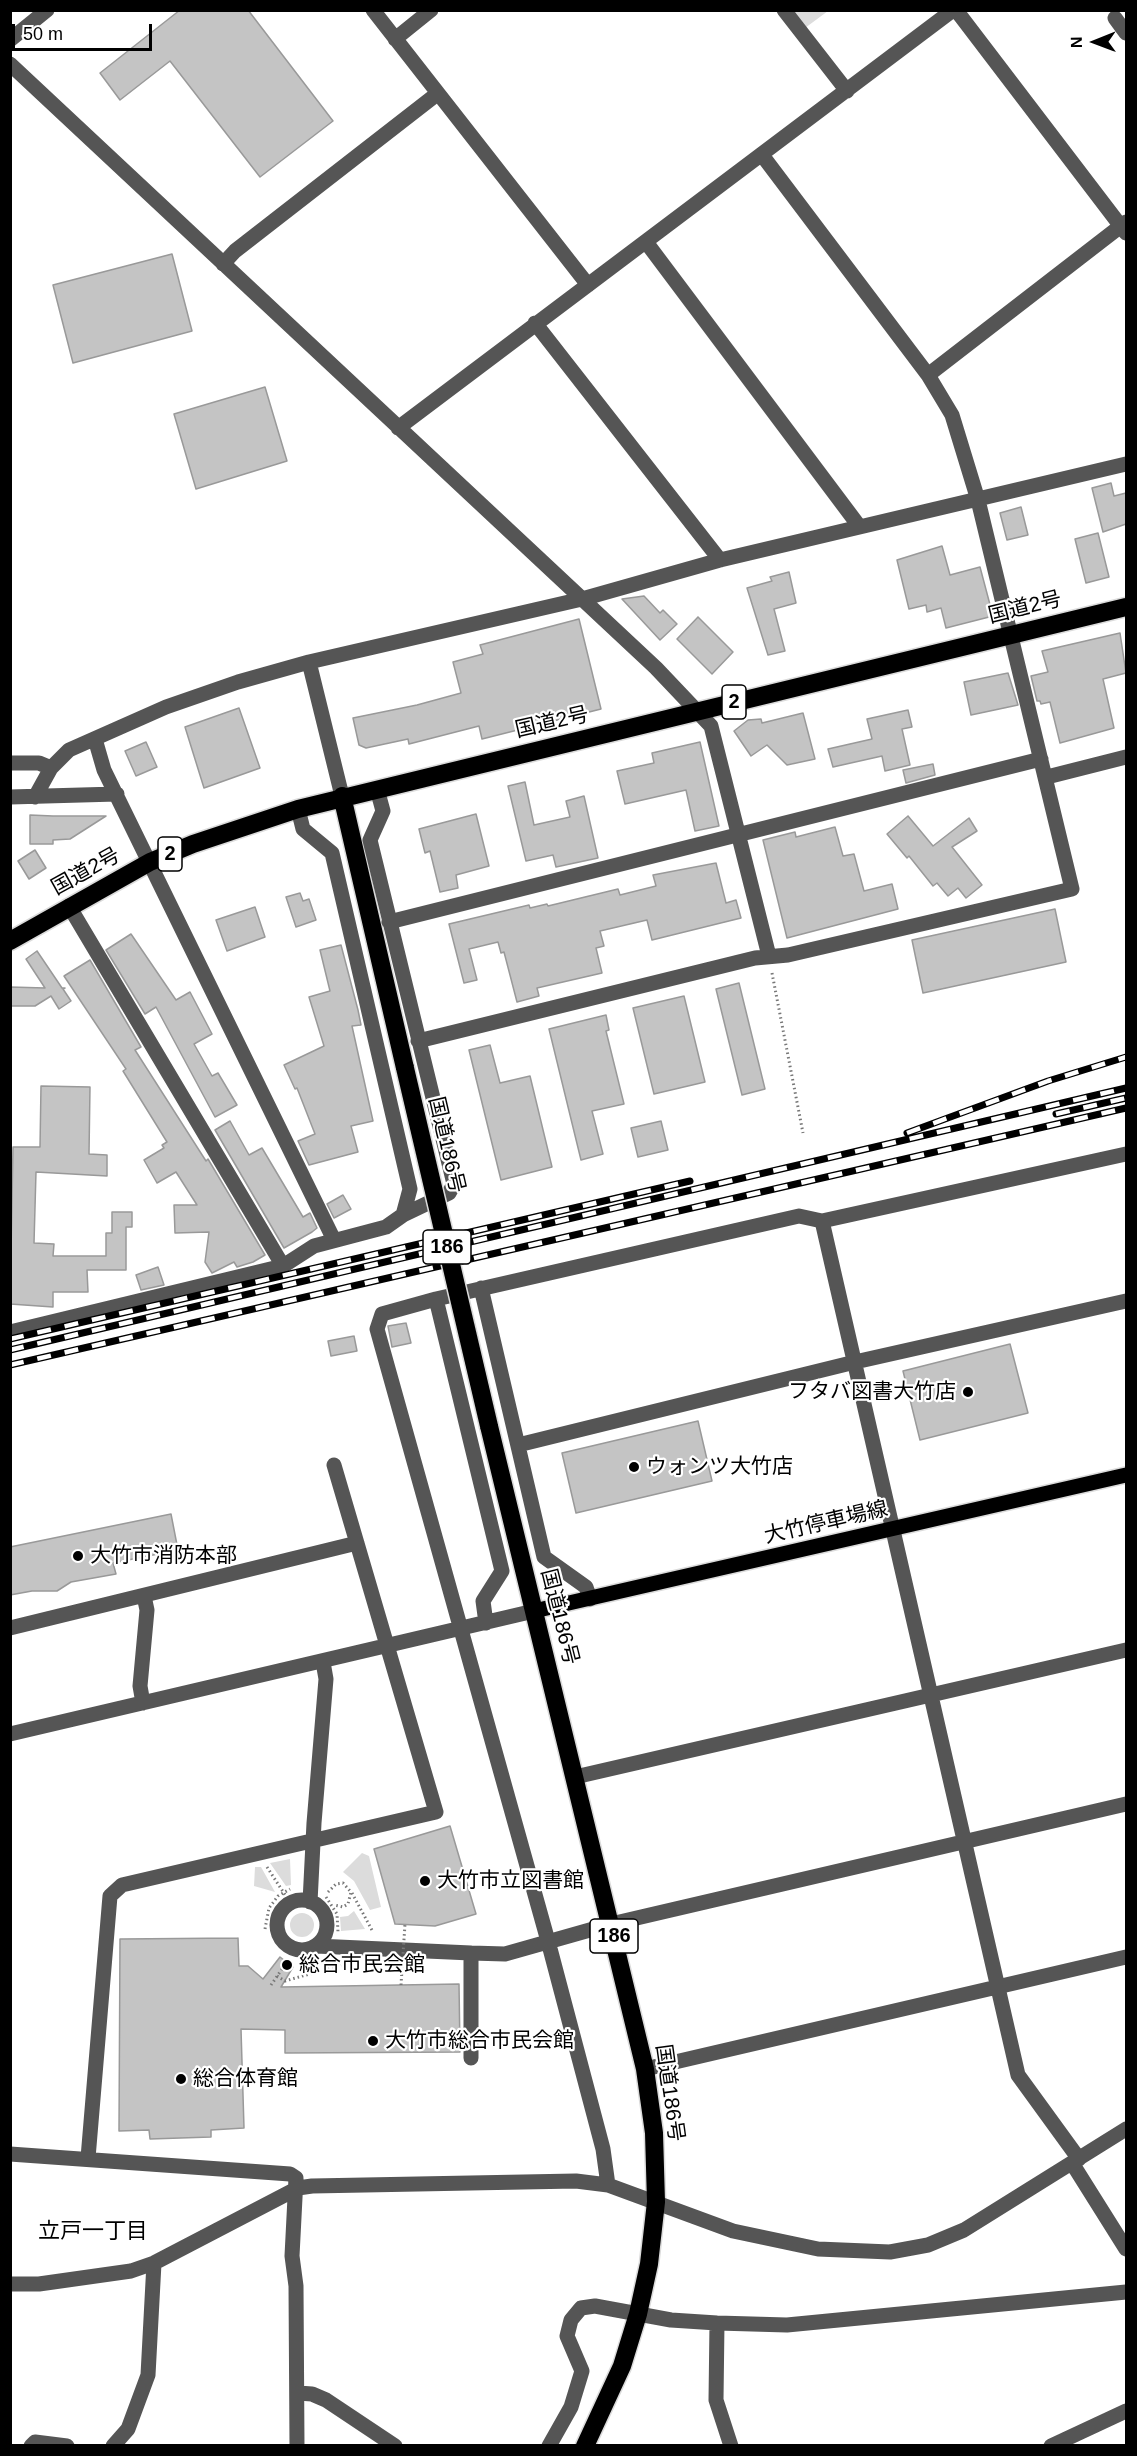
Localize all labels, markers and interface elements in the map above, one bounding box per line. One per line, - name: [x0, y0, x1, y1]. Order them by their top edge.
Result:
- scale bar: [15, 12, 154, 50]
- north arrow: [1065, 12, 1125, 72]
- text: 50 m: [23, 24, 63, 44]
- text: N: [1068, 36, 1085, 48]
- street label: 国道2号: [986, 587, 1064, 629]
- road number: 2: [722, 685, 746, 719]
- street label: 国道2号: [513, 702, 591, 744]
- road number: 2: [158, 837, 182, 871]
- street label: 国道2号: [47, 843, 125, 901]
- street label: 国道186号: [423, 1094, 469, 1196]
- road number: 186: [423, 1230, 471, 1264]
- place label: フタバ図書大竹店: [788, 1379, 956, 1405]
- marker: フタバ図書大竹店: [961, 1385, 975, 1399]
- place label: ウォンツ大竹店: [646, 1454, 793, 1480]
- marker: ウォンツ大竹店: [627, 1460, 641, 1474]
- street label: 大竹停車場線: [762, 1497, 890, 1549]
- place label: 大竹市消防本部: [90, 1543, 237, 1569]
- marker: 大竹市消防本部: [71, 1549, 85, 1563]
- street label: 国道186号: [535, 1566, 583, 1668]
- place label: 大竹市立図書館: [437, 1868, 584, 1894]
- marker: 大竹市立図書館: [418, 1874, 432, 1888]
- road number: 186: [590, 1919, 638, 1953]
- place label: 総合市民会館: [299, 1952, 425, 1978]
- marker: 総合市民会館: [280, 1958, 294, 1972]
- place label: 大竹市総合市民会館: [385, 2028, 574, 2054]
- marker: 大竹市総合市民会館: [366, 2034, 380, 2048]
- street label: 国道186号: [650, 2043, 688, 2143]
- place label: 総合体育館: [193, 2066, 298, 2092]
- marker: 総合体育館: [174, 2072, 188, 2086]
- district label: 立戸一丁目: [38, 2219, 148, 2245]

